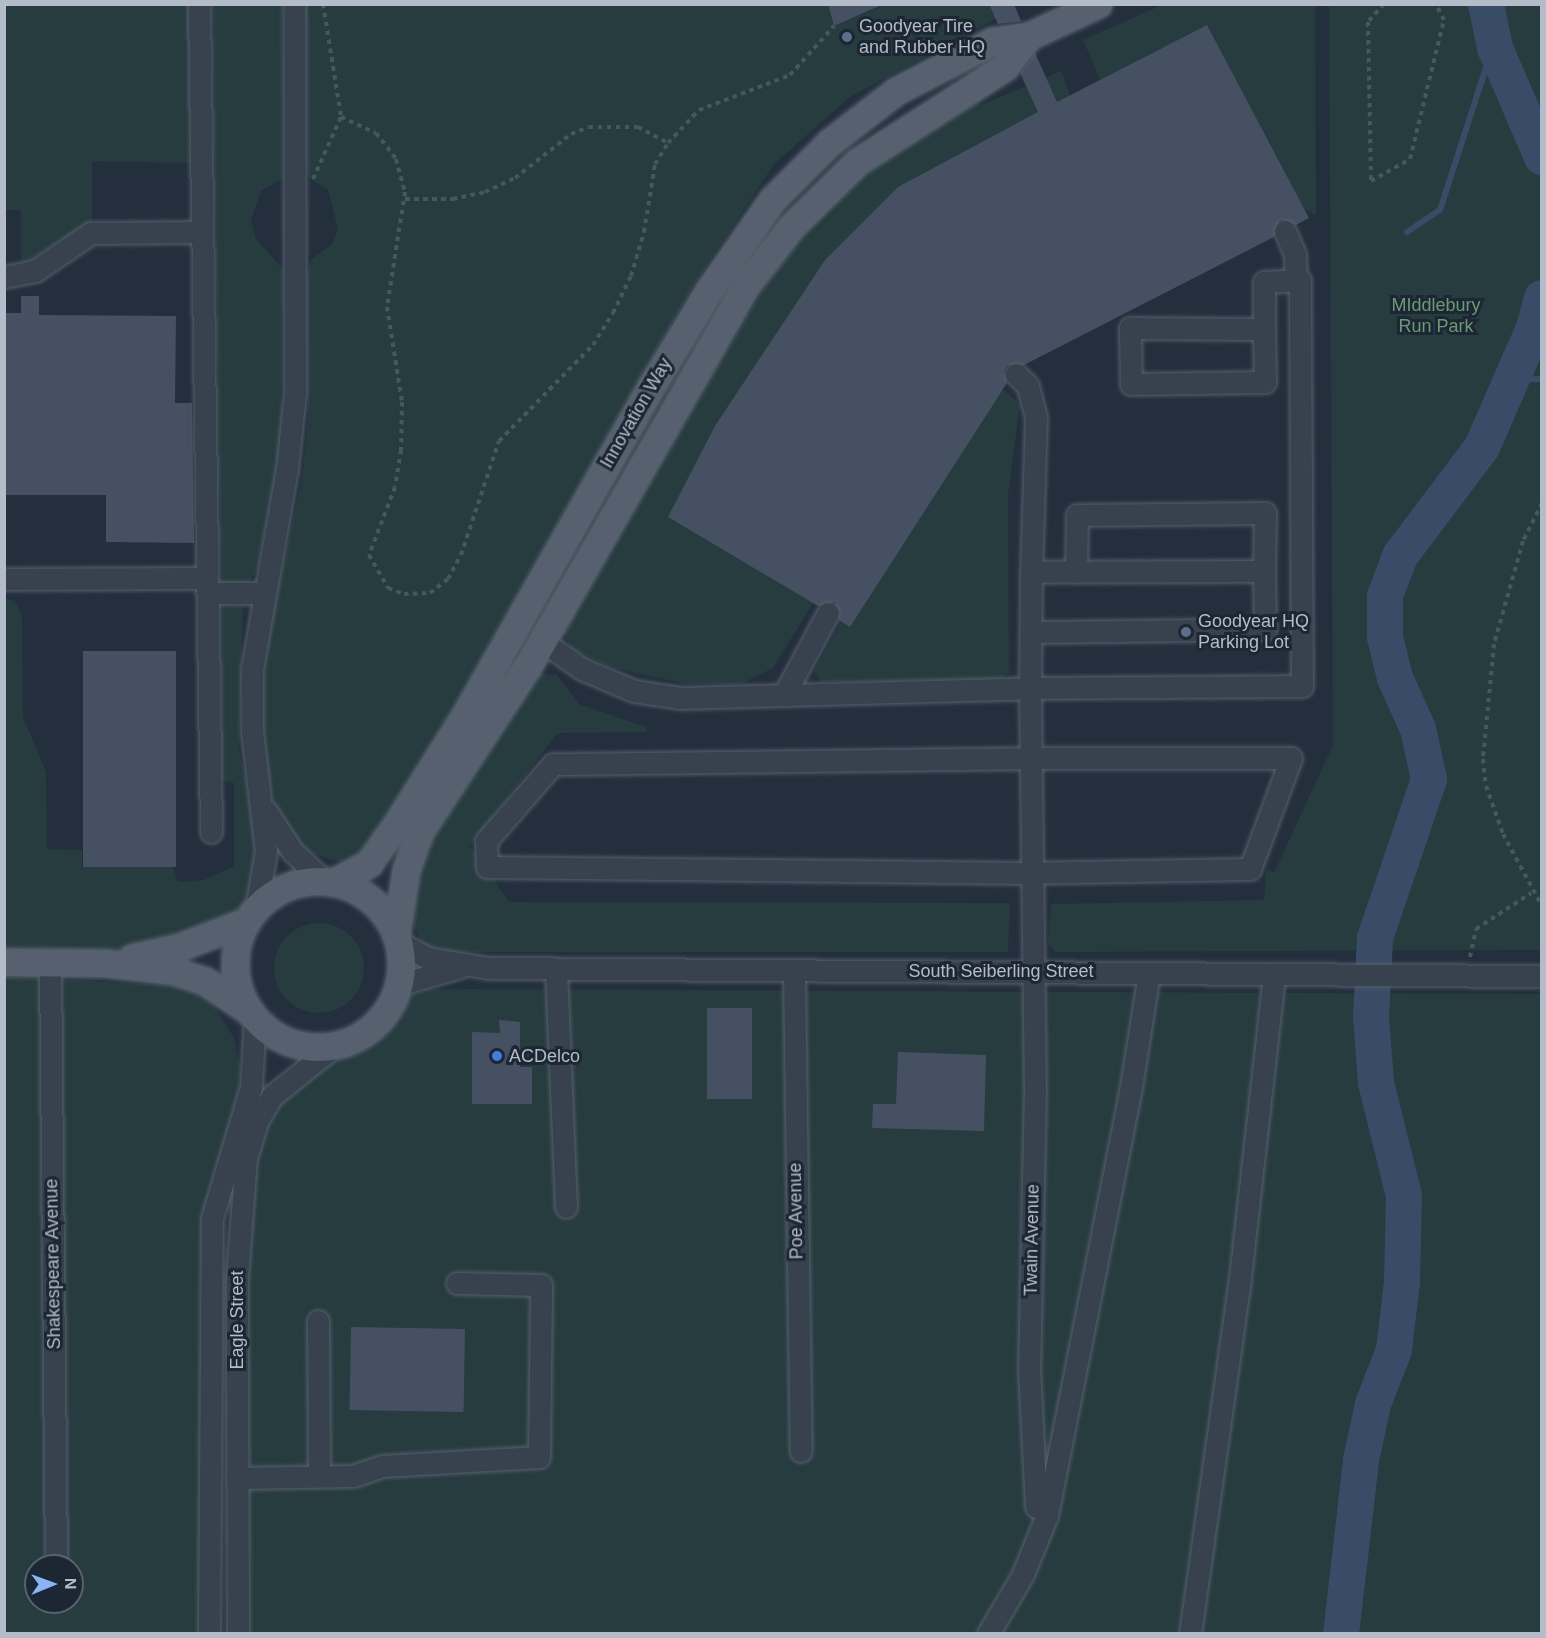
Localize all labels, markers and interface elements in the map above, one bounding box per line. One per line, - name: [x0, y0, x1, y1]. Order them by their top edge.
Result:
- place label: Goodyear Tire and Rubber HQ: [859, 16, 985, 58]
- marker: Goodyear Tire and Rubber HQ: [840, 30, 854, 44]
- park label: MIddlebury Run Park: [1391, 295, 1481, 338]
- street label: Innovation Way: [596, 354, 676, 472]
- place label: Goodyear HQ Parking Lot: [1198, 611, 1309, 654]
- marker: Goodyear HQ Parking Lot: [1179, 625, 1193, 639]
- street label: South Seiberling Street: [908, 960, 1094, 982]
- place label: ACDelco: [509, 1045, 580, 1067]
- marker: ACDelco: [490, 1049, 504, 1063]
- street label: Poe Avenue: [784, 1162, 808, 1260]
- street label: Shakespeare Avenue: [41, 1178, 65, 1350]
- street label: Twain Avenue: [1020, 1183, 1044, 1297]
- street label: Eagle Street: [226, 1270, 248, 1370]
- north arrow: [24, 1554, 84, 1614]
- text: N: [62, 1578, 79, 1590]

